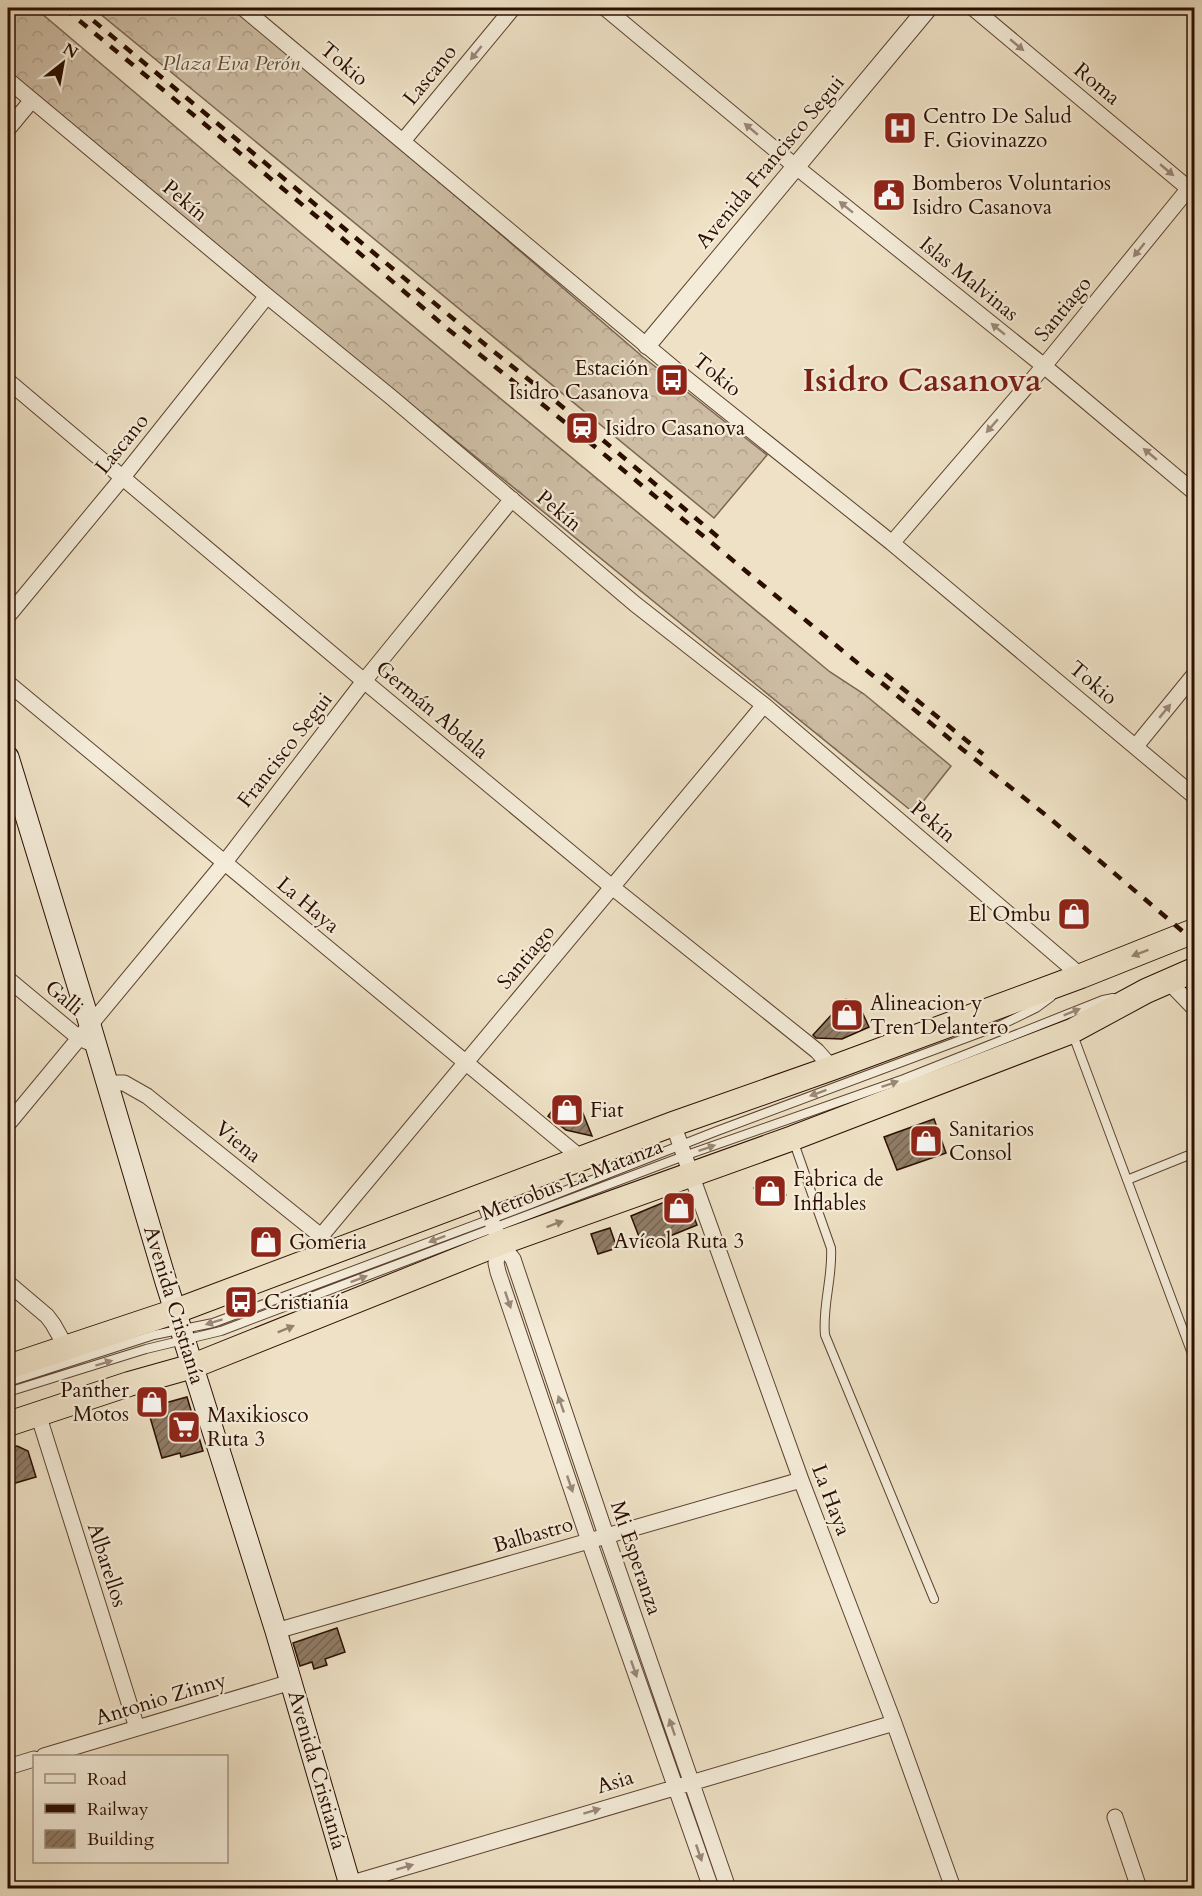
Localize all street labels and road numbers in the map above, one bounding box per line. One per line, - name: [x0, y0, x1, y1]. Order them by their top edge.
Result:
- street label: Tokio: [314, 35, 374, 93]
- street label: Lascano: [396, 38, 464, 112]
- street label: Roma: [1067, 56, 1127, 112]
- street label: Avenida Francisco Segui: [689, 69, 851, 255]
- street label: Pekín: [156, 173, 214, 229]
- street label: Islas Malvinas: [913, 230, 1025, 328]
- street label: Santiago: [1028, 270, 1098, 348]
- street label: Tokio: [686, 346, 748, 404]
- street label: Lascano: [88, 407, 156, 481]
- street label: Pekín: [530, 483, 588, 539]
- street label: Germán Abdala: [369, 654, 495, 766]
- street label: Tokio: [1063, 654, 1123, 712]
- street label: Francisco Segui: [231, 686, 339, 814]
- street label: Pekín: [904, 794, 962, 850]
- street label: La Haya: [270, 870, 346, 940]
- street label: Santiago: [490, 918, 562, 996]
- street label: Galli: [38, 973, 90, 1023]
- street label: Viena: [209, 1114, 267, 1170]
- street label: Metrobus La Matanza: [477, 1132, 667, 1228]
- street label: Avenida Cristianía: [136, 1222, 212, 1388]
- street label: La Haya: [804, 1460, 858, 1540]
- street label: Mi Esperanza: [603, 1497, 669, 1619]
- street label: Balbastro: [490, 1510, 576, 1560]
- street label: Albarellos: [80, 1519, 134, 1611]
- street label: Antonio Zinny: [92, 1665, 230, 1733]
- street label: Avenida Cristianía: [280, 1687, 354, 1853]
- street label: Asia: [593, 1763, 637, 1801]

